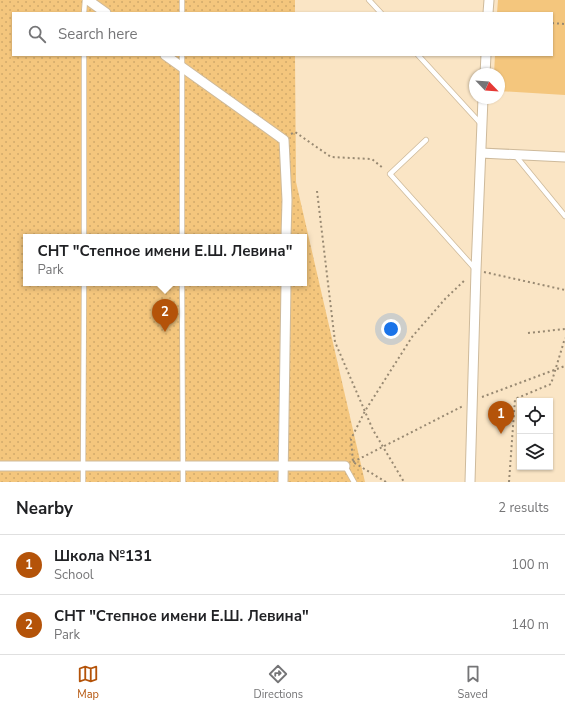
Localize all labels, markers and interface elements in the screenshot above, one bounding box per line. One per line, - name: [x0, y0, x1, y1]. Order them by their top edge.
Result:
- search box: [12, 12, 553, 56]
- icon: search: [26, 23, 48, 45]
- text: Search here: [58, 24, 138, 44]
- north arrow: [469, 68, 505, 104]
- popup: [23, 234, 307, 286]
- text: СНТ "Степное имени Е.Ш. Левина": [38, 241, 292, 261]
- text: Park: [38, 261, 64, 279]
- pin: 2: [152, 299, 178, 332]
- your location: [381, 319, 401, 339]
- map controls: [517, 398, 553, 470]
- button: locate: [517, 398, 553, 434]
- pin: 1: [488, 401, 514, 434]
- button: layers: [517, 434, 553, 470]
- text: Nearby: [16, 497, 73, 520]
- text: 2 results: [498, 499, 549, 517]
- text: Школа №131: [54, 546, 152, 566]
- text: 1: [25, 556, 33, 574]
- text: 100 m: [511, 556, 549, 574]
- text: School: [54, 566, 94, 584]
- text: СНТ "Степное имени Е.Ш. Левина": [54, 606, 309, 626]
- text: 2: [25, 616, 33, 634]
- text: 140 m: [511, 616, 549, 634]
- text: Park: [54, 626, 80, 644]
- tab: Map: [77, 663, 99, 702]
- tab: Directions: [253, 663, 303, 702]
- tab: Saved: [457, 663, 488, 702]

